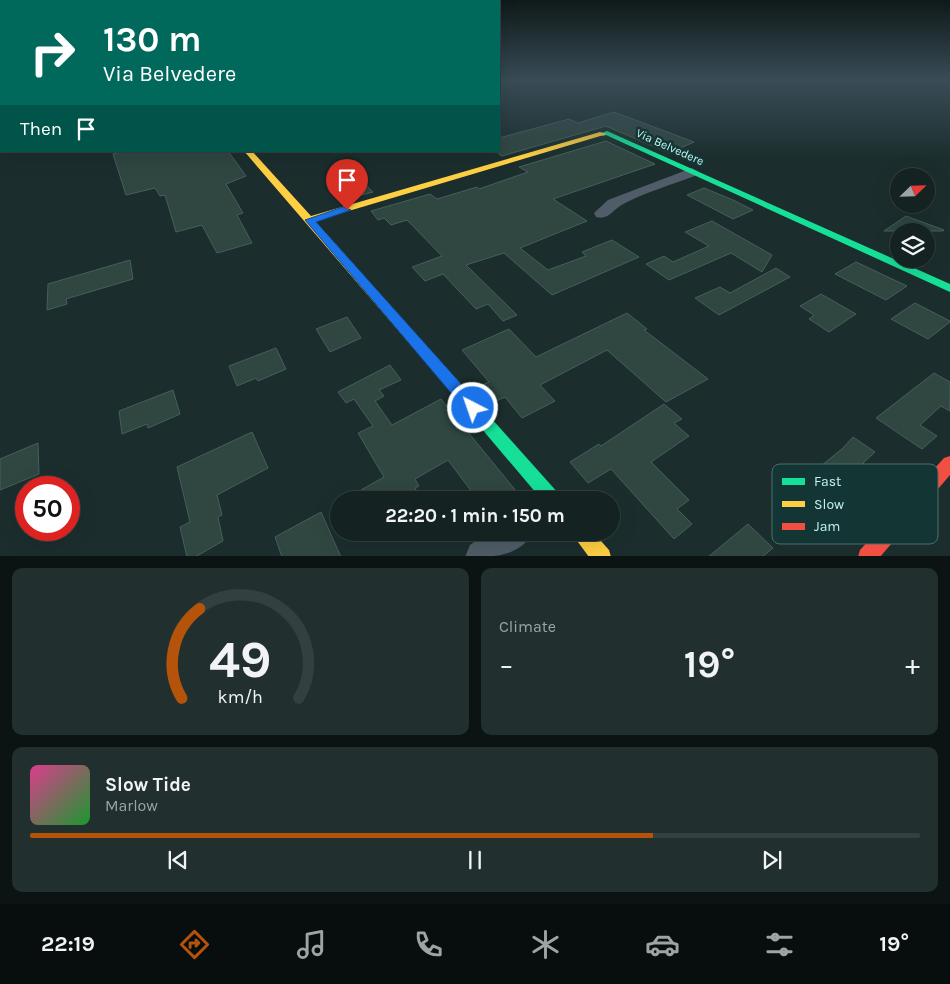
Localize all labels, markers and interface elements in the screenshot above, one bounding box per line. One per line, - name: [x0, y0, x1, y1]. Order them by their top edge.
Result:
- text: 130 m: [103, 19, 201, 60]
- icon: right: [20, 20, 85, 85]
- text: Via Belvedere: [103, 61, 236, 87]
- icon: arrive: [72, 115, 100, 143]
- text: Then: [20, 118, 62, 140]
- street label: Via Belvedere: [634, 126, 706, 168]
- pin: [326, 159, 368, 210]
- icon: arrive: [333, 166, 361, 194]
- north arrow: [890, 168, 935, 212]
- map controls: [890, 168, 935, 268]
- button: layers: [890, 223, 935, 268]
- position arrow: [446, 381, 498, 433]
- legend: [772, 464, 938, 544]
- text: Fast: [814, 473, 841, 490]
- speed limit sign: 50: [15, 476, 80, 541]
- text: Slow: [814, 496, 844, 513]
- text: 22:20 · 1 min · 150 m: [385, 505, 565, 527]
- text: Jam: [814, 518, 840, 535]
- text: Climate: [499, 617, 556, 636]
- text: 49: [209, 629, 272, 690]
- text: 19°: [684, 642, 735, 687]
- text: −: [499, 648, 514, 681]
- text: +: [905, 648, 920, 681]
- text: km/h: [218, 687, 263, 708]
- text: Slow Tide: [105, 774, 191, 796]
- text: Marlow: [105, 796, 158, 815]
- icon: previous: [164, 846, 192, 874]
- icon: pause: [461, 846, 489, 874]
- icon: next: [758, 846, 786, 874]
- icon: directions: [177, 927, 212, 962]
- icon: music: [294, 927, 329, 962]
- icon: phone: [411, 927, 446, 962]
- icon: climate: [528, 927, 563, 962]
- icon: car: [645, 927, 680, 962]
- icon: filters: [762, 927, 797, 962]
- text: 22:19: [41, 931, 95, 957]
- text: 19°: [879, 931, 909, 957]

